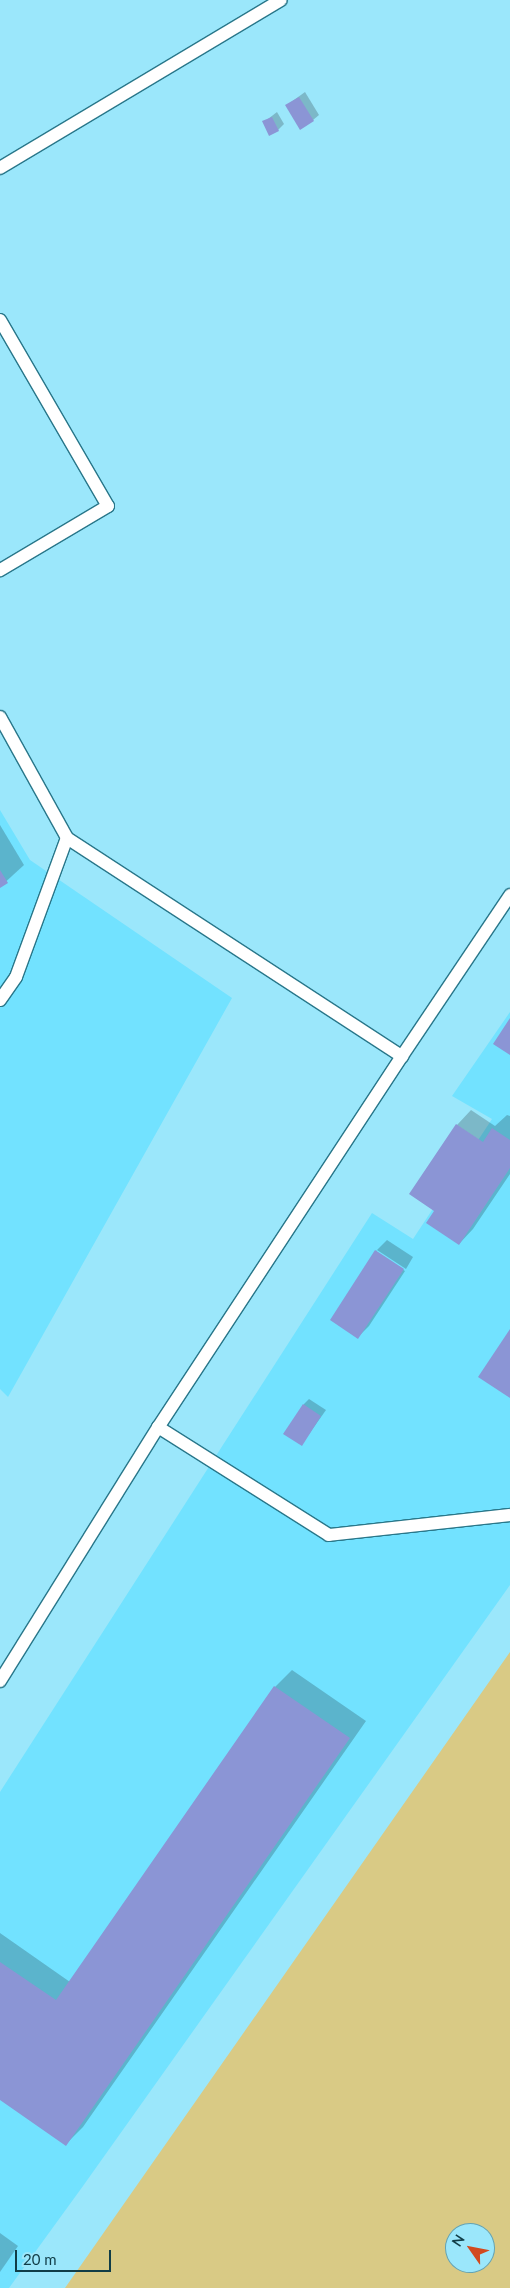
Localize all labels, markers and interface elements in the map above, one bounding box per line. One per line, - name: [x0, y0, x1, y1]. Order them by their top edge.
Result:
- north arrow: [445, 2223, 495, 2273]
- text: N: [448, 2231, 468, 2249]
- scale bar: [18, 2240, 114, 2272]
- text: 20 m: [23, 2250, 57, 2268]

